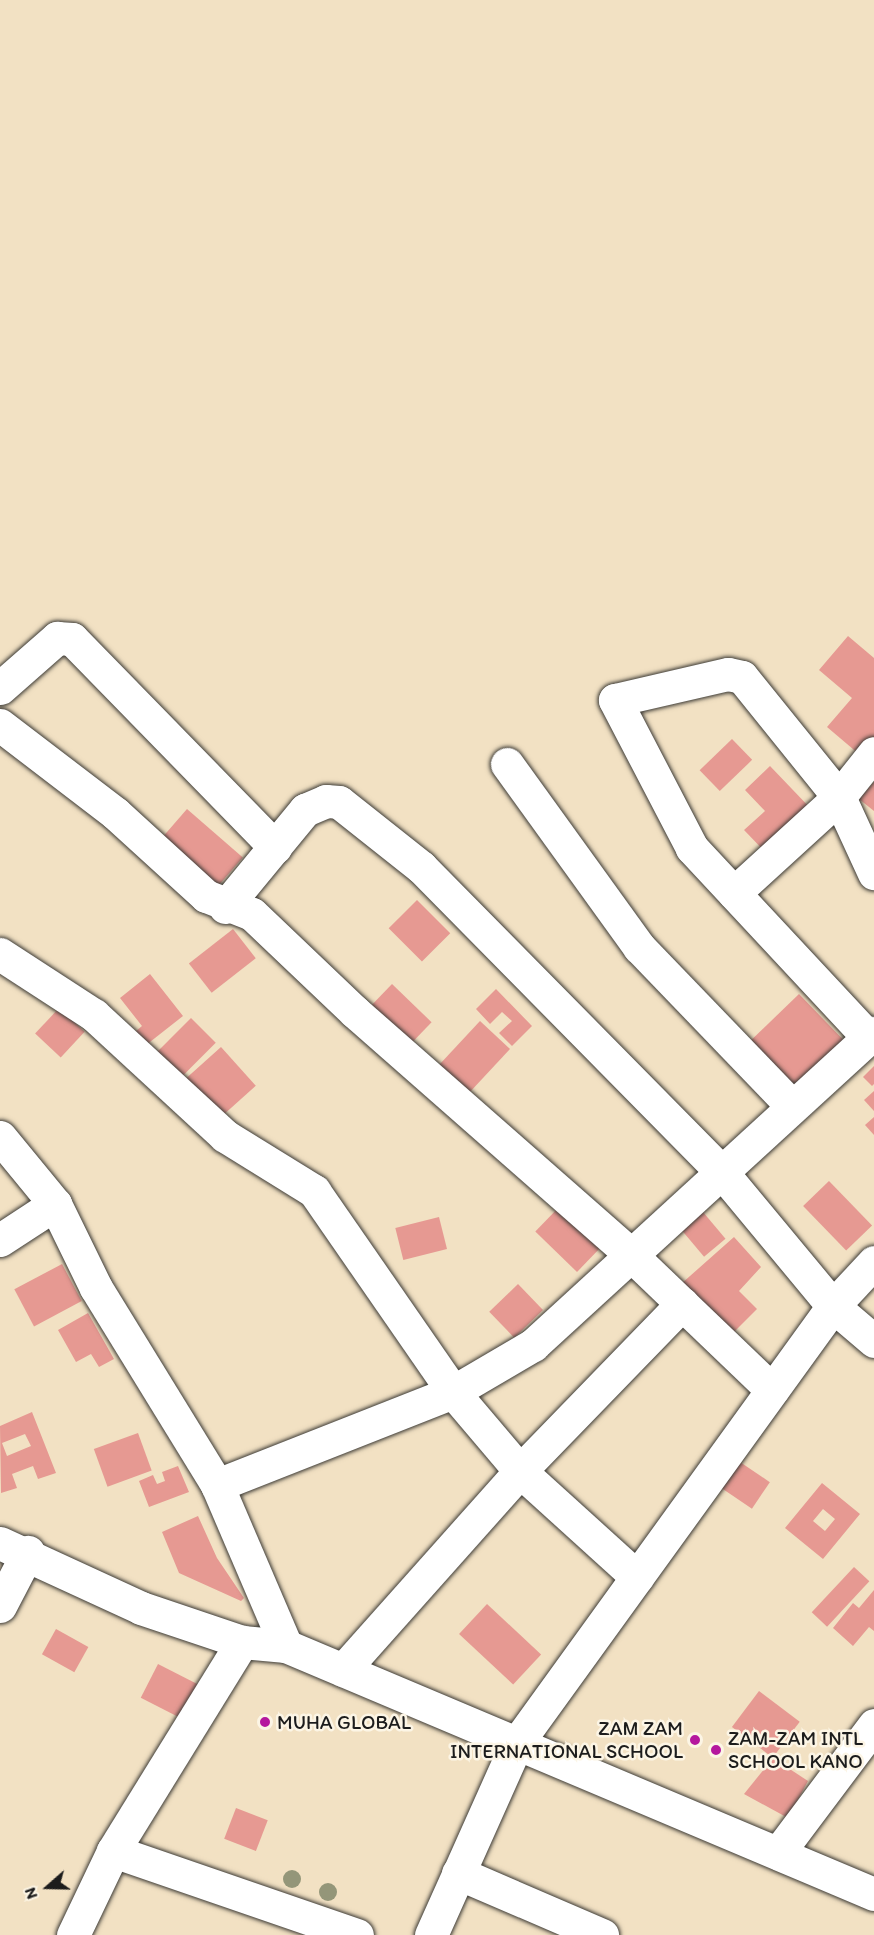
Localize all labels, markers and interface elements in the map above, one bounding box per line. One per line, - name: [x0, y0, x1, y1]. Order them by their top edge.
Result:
- place label: MUHA GLOBAL: [277, 1710, 412, 1734]
- marker: MUHA GLOBAL: [258, 1715, 272, 1729]
- place label: ZAM ZAM INTERNATIONAL SCHOOL: [450, 1716, 683, 1763]
- place label: ZAM-ZAM INTL SCHOOL KANO: [728, 1726, 863, 1773]
- marker: ZAM ZAM INTERNATIONAL SCHOOL: [688, 1733, 702, 1747]
- marker: ZAM-ZAM INTL SCHOOL KANO: [709, 1743, 723, 1757]
- north arrow: [18, 1857, 78, 1917]
- text: N: [20, 1885, 41, 1902]

